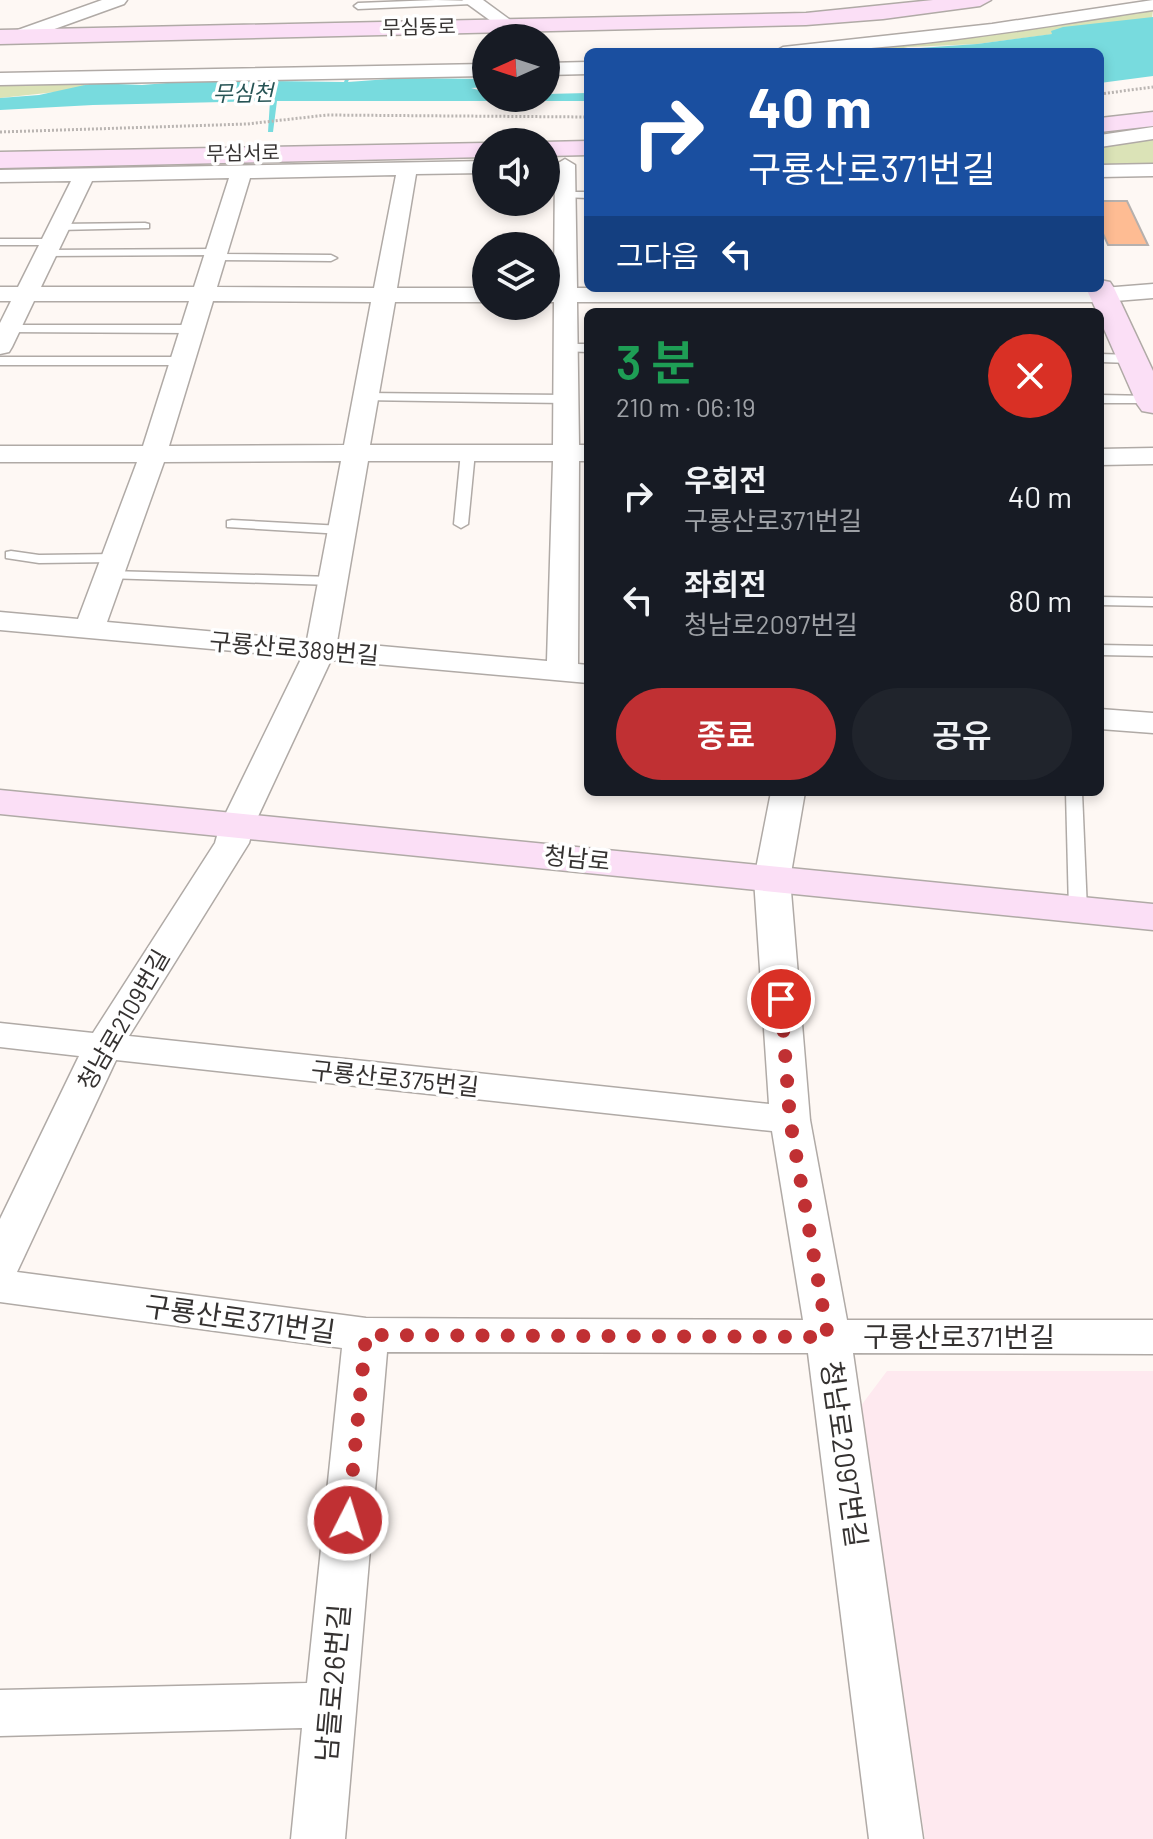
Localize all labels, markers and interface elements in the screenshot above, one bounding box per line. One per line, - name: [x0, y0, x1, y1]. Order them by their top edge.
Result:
- street label: 무심동로: [382, 13, 456, 39]
- north arrow: [472, 24, 560, 112]
- map controls: [472, 24, 560, 320]
- text: 40 m: [748, 72, 872, 139]
- water label: 무심천: [212, 78, 276, 106]
- icon: right: [616, 80, 720, 184]
- button: sound: [472, 128, 560, 216]
- street label: 무심서로: [206, 139, 280, 165]
- text: 구룡산로371번길: [748, 146, 995, 189]
- button: layers: [472, 232, 560, 320]
- icon: left: [715, 232, 759, 276]
- text: 그다음: [616, 237, 699, 273]
- text: 3 분: [616, 332, 695, 390]
- button: close: [988, 334, 1072, 418]
- text: 210 m · 06:19: [616, 391, 755, 422]
- text: 우회전: [684, 461, 767, 497]
- icon: right: [616, 474, 660, 518]
- text: 40 m: [1008, 478, 1072, 514]
- text: 구룡산로371번길: [684, 504, 862, 535]
- text: 좌회전: [684, 565, 767, 601]
- icon: left: [616, 578, 660, 622]
- text: 80 m: [1009, 582, 1072, 618]
- text: 청남로2097번길: [684, 608, 858, 639]
- street label: 구룡산로389번길: [208, 626, 380, 669]
- button: 종료: [616, 688, 836, 780]
- button: 공유: [852, 688, 1072, 780]
- street label: 청남로: [543, 840, 612, 875]
- street label: 청남로2109번길: [71, 944, 175, 1095]
- pin: [747, 965, 815, 1033]
- icon: arrive: [759, 977, 803, 1021]
- street label: 구룡산로375번길: [310, 1054, 480, 1101]
- street label: 구룡산로371번길: [143, 1288, 338, 1348]
- street label: 구룡산로371번길: [863, 1319, 1055, 1353]
- street label: 청남로2097번길: [815, 1359, 875, 1549]
- position arrow: [306, 1478, 390, 1562]
- street label: 남들로26번길: [308, 1603, 356, 1763]

